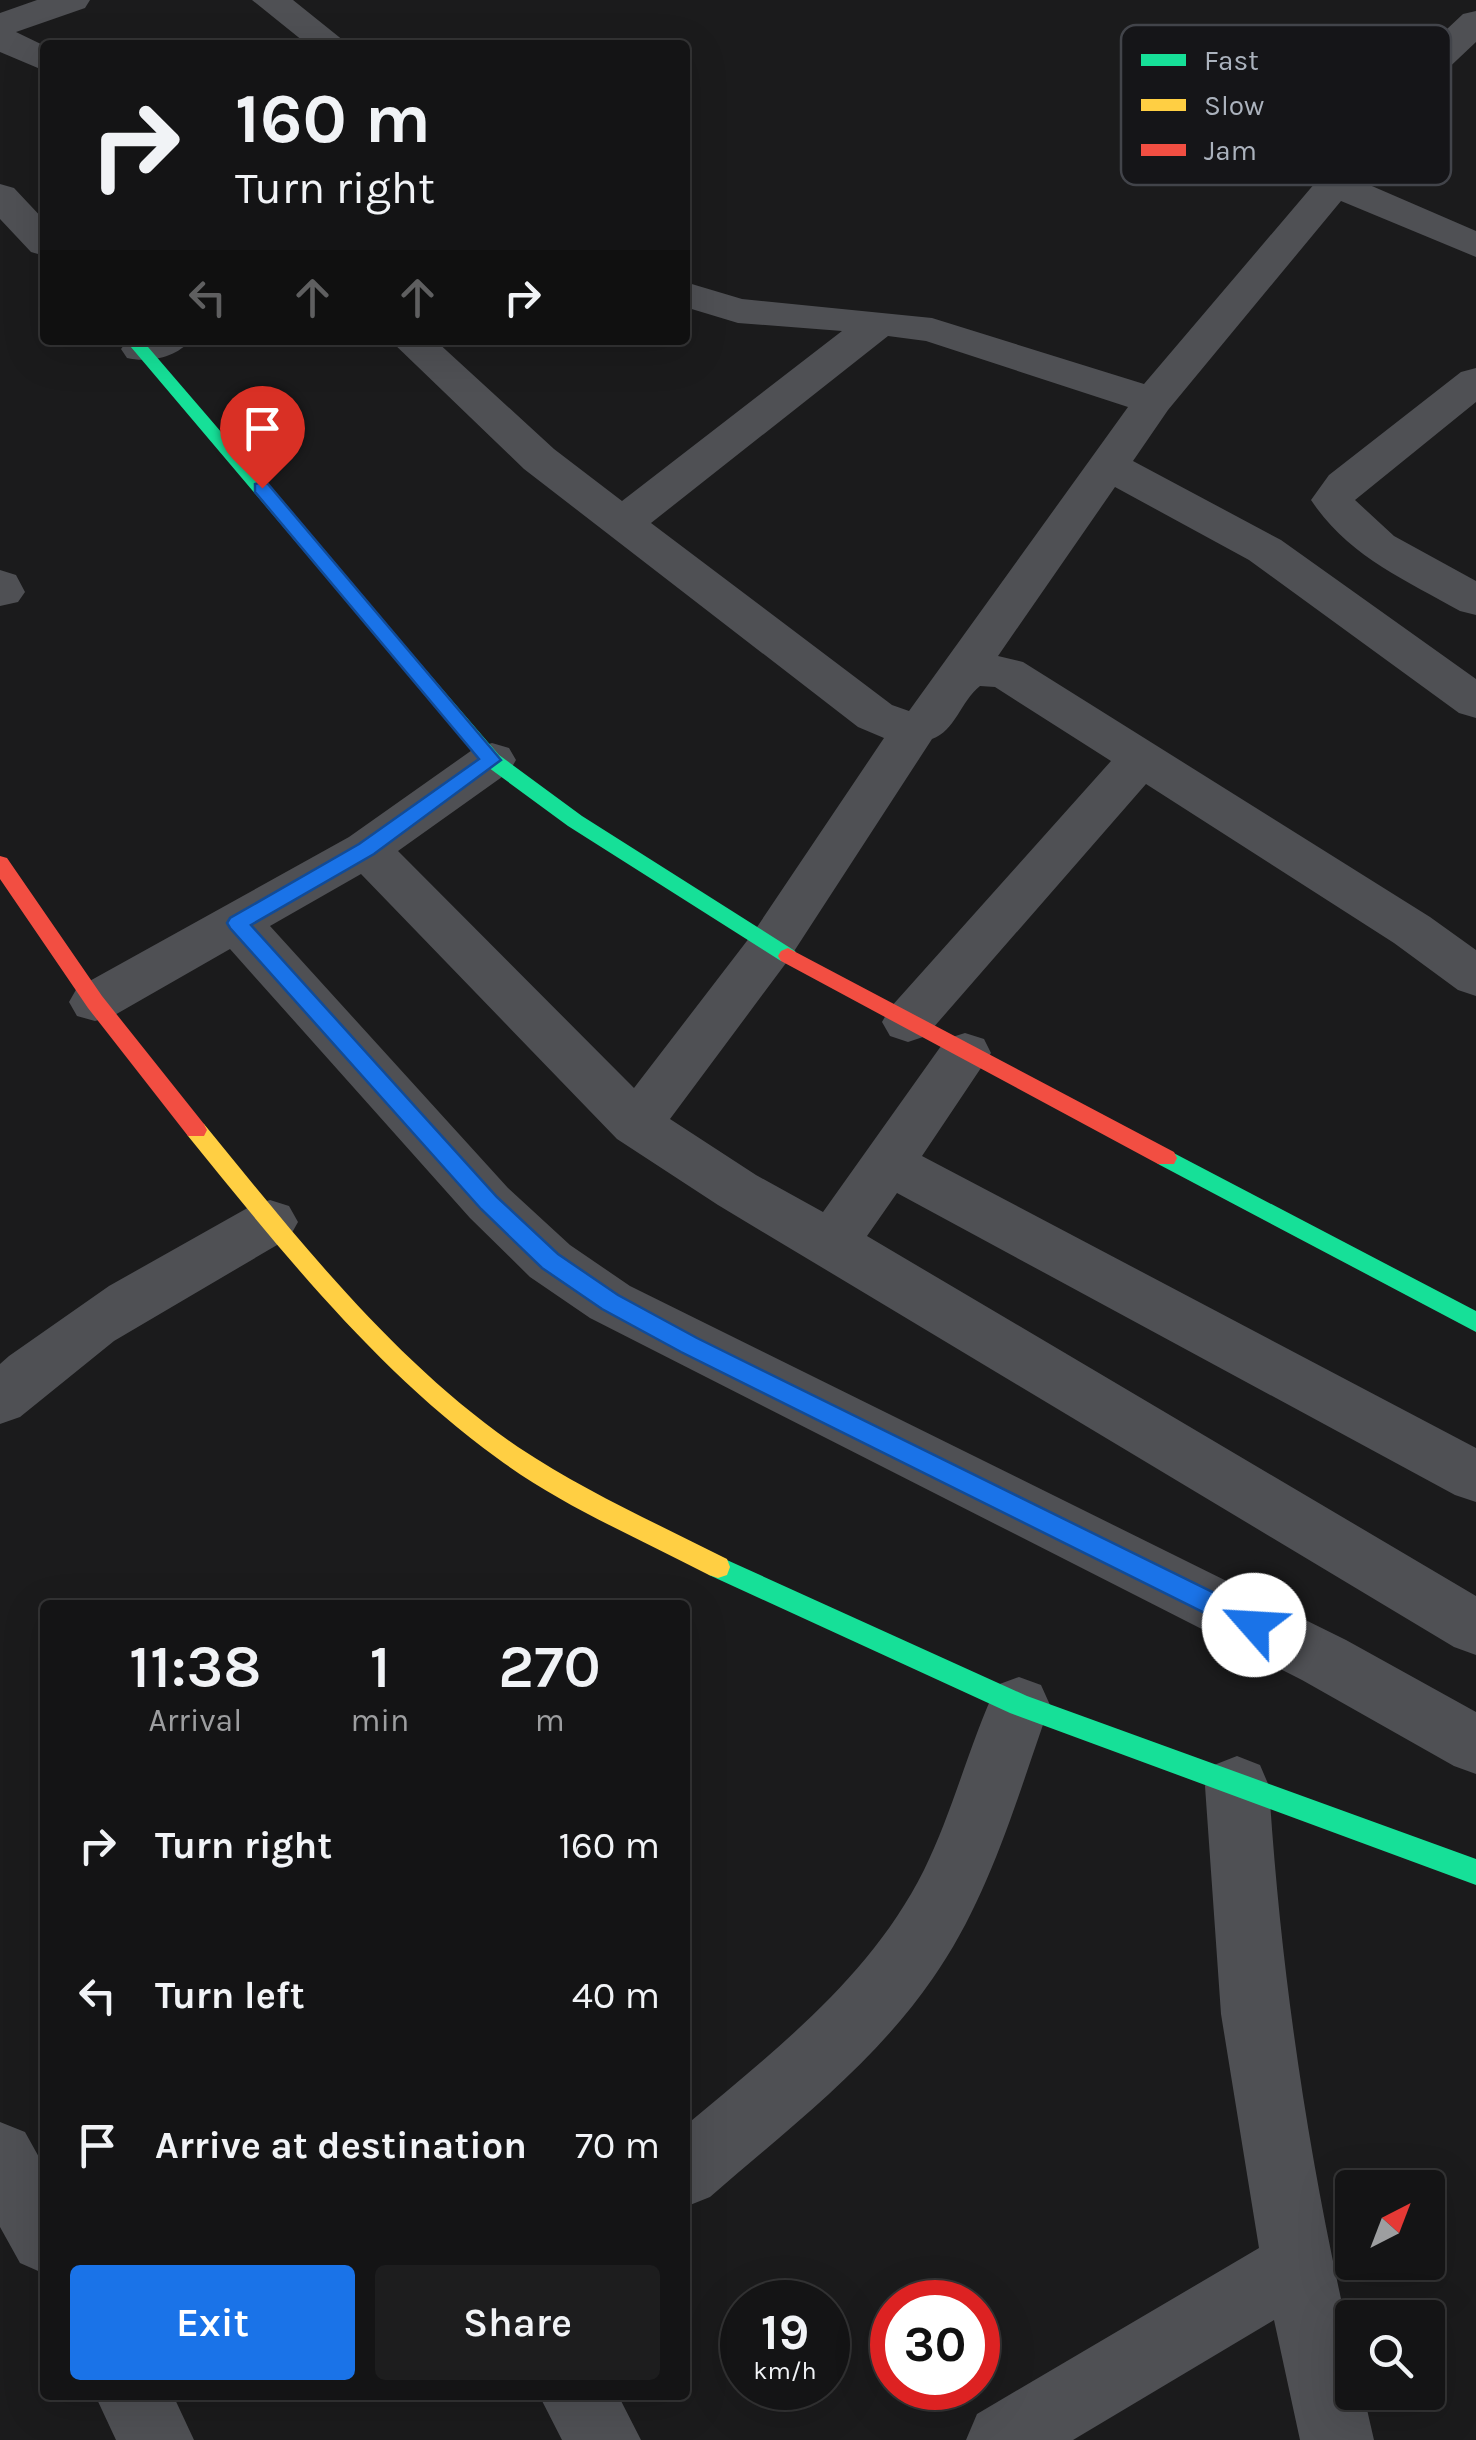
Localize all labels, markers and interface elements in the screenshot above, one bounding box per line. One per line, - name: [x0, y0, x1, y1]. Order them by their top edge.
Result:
- legend: [1121, 25, 1451, 185]
- text: Fast: [1204, 44, 1259, 77]
- text: 160 m: [235, 78, 431, 160]
- icon: right: [70, 80, 200, 210]
- text: Slow: [1204, 89, 1264, 122]
- text: Jam: [1204, 134, 1257, 167]
- text: Turn right: [235, 162, 435, 214]
- icon: left: [180, 270, 235, 325]
- icon: ahead: [285, 270, 340, 325]
- icon: ahead: [390, 270, 445, 325]
- icon: right: [495, 270, 550, 325]
- pin: [220, 386, 305, 489]
- icon: arrive: [235, 401, 290, 456]
- position arrow: [1202, 1573, 1306, 1677]
- text: 11:38: [129, 1632, 262, 1702]
- text: 1: [369, 1632, 390, 1702]
- text: 270: [498, 1632, 601, 1702]
- text: Arrival: [148, 1702, 242, 1739]
- text: min: [351, 1702, 409, 1739]
- text: m: [535, 1702, 565, 1739]
- icon: right: [70, 1818, 125, 1873]
- text: Turn right: [155, 1823, 332, 1868]
- text: 160 m: [559, 1823, 660, 1868]
- icon: left: [70, 1968, 125, 2023]
- text: Turn left: [155, 1973, 305, 2018]
- text: 40 m: [572, 1973, 660, 2018]
- icon: arrive: [70, 2118, 125, 2173]
- text: Arrive at destination: [155, 2123, 527, 2168]
- text: 70 m: [575, 2123, 660, 2168]
- north arrow: [1335, 2170, 1445, 2280]
- map controls: [1335, 2170, 1445, 2410]
- button: Exit: [70, 2265, 355, 2380]
- button: Share: [375, 2265, 660, 2380]
- speed limit sign: 30: [870, 2280, 1000, 2410]
- button: search: [1335, 2300, 1445, 2410]
- text: 19: [761, 2303, 809, 2362]
- text: km/h: [753, 2356, 817, 2385]

